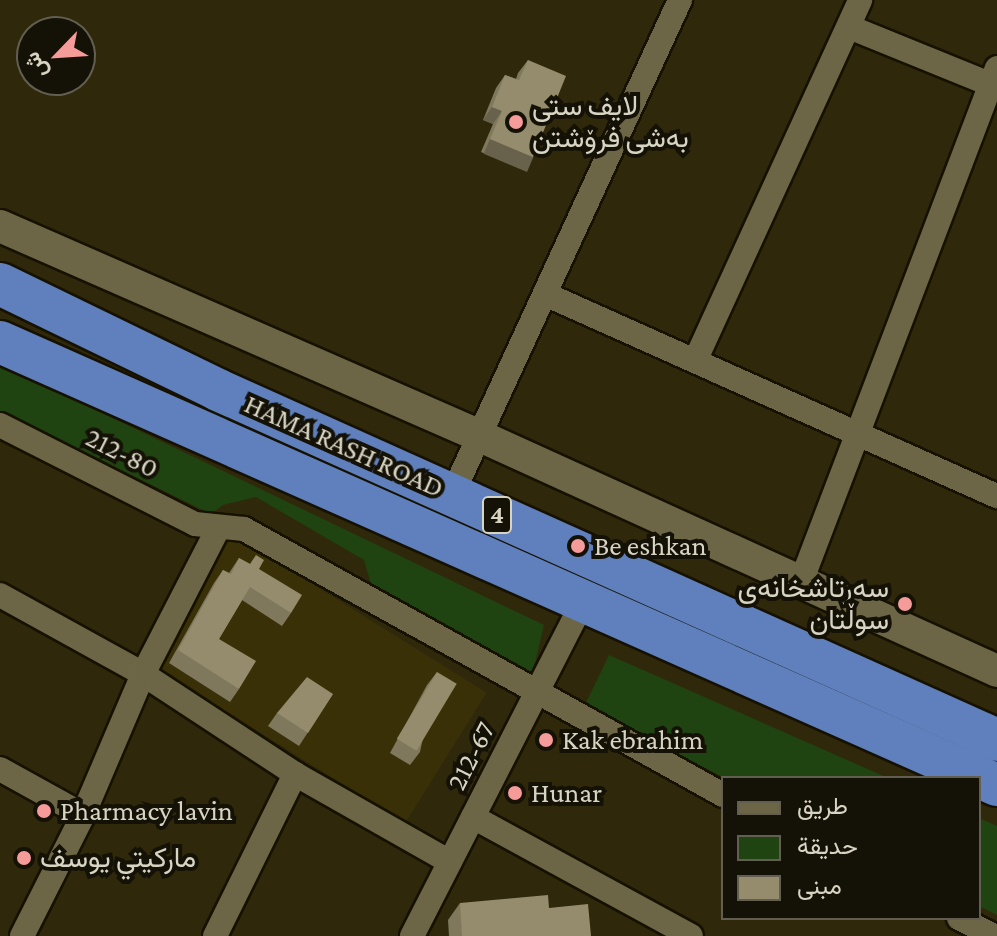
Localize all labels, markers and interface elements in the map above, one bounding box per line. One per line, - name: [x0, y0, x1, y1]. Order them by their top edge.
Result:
- north arrow: [16, 16, 96, 96]
- text: ش: [19, 48, 53, 83]
- place label: لایف ستی بەشی فرۆشتن: [532, 89, 689, 155]
- marker: لایف ستی بەشی فرۆشتن: [507, 113, 525, 131]
- street label: HAMA RASH ROAD: [239, 387, 449, 505]
- street label: 212-80: [80, 421, 164, 485]
- road number: 4: [481, 493, 513, 537]
- place label: Be eshkan: [594, 529, 706, 563]
- marker: Be eshkan: [569, 537, 587, 555]
- place label: سەرتاشخانەی سوڵتان: [737, 571, 889, 637]
- marker: سەرتاشخانەی سوڵتان: [896, 595, 914, 613]
- street label: 212-67: [440, 716, 502, 796]
- place label: Kak ebrahim: [562, 723, 703, 757]
- marker: Kak ebrahim: [537, 731, 555, 749]
- place label: Hunar: [531, 776, 602, 810]
- legend: [721, 776, 981, 920]
- marker: Hunar: [506, 784, 524, 802]
- text: طريق: [797, 792, 848, 819]
- place label: Pharmacy lavin: [60, 794, 233, 828]
- marker: Pharmacy lavin: [35, 802, 53, 820]
- text: حديقة: [797, 832, 858, 859]
- place label: ماركيتي يوسف: [40, 841, 196, 875]
- marker: ماركيتي يوسف: [15, 849, 33, 867]
- text: مبنى: [797, 872, 842, 899]

